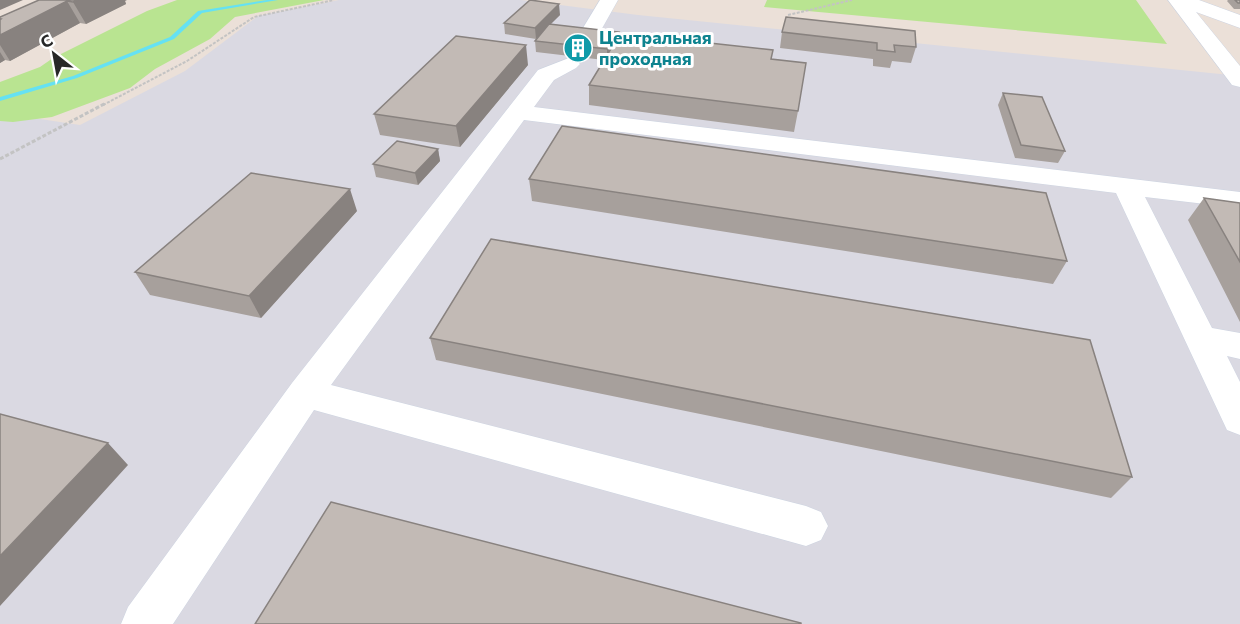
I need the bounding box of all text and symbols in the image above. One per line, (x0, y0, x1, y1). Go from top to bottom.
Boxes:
north arrow (24, 24, 84, 84)
place label: Центральная проходная (599, 26, 712, 69)
text: С (36, 30, 56, 52)
building icon: Центральная проходная (562, 32, 594, 64)

